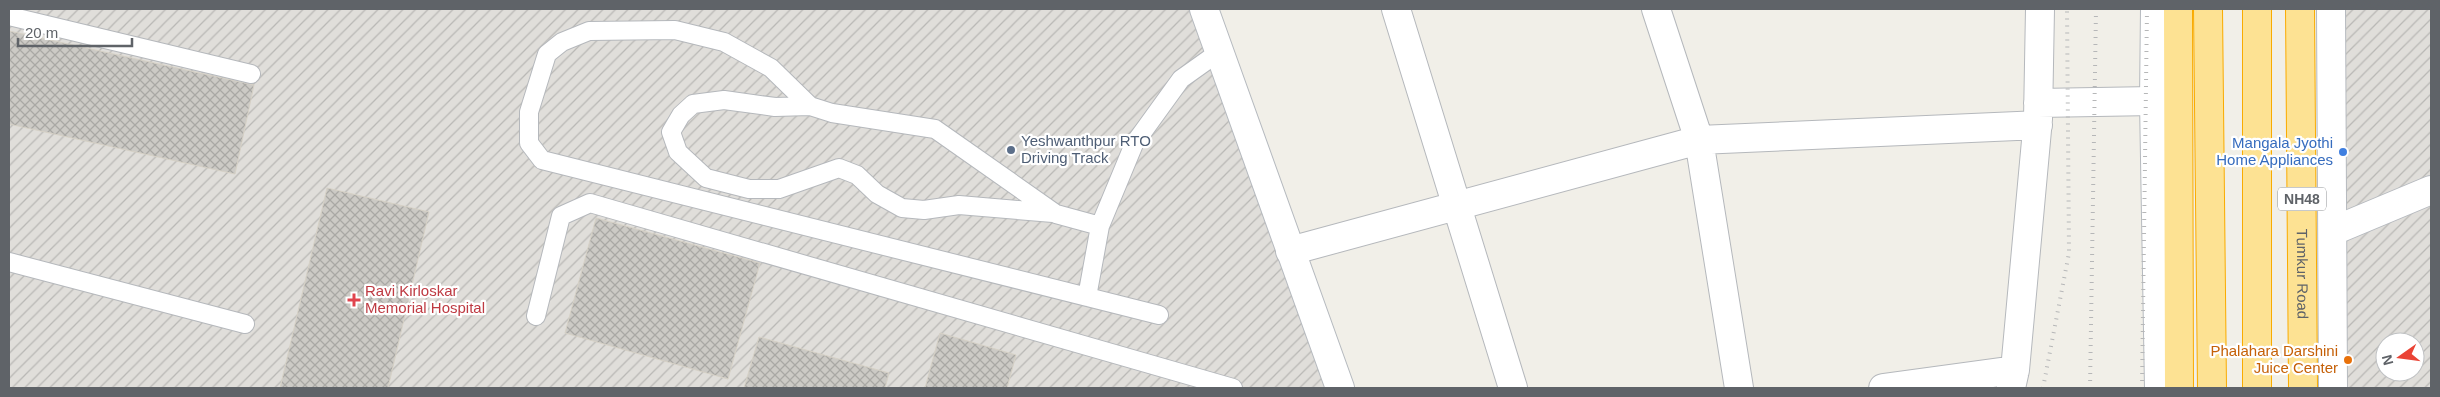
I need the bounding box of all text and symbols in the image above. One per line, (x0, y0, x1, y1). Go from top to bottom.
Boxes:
scale bar (18, 15, 131, 47)
text: 20 m (25, 24, 58, 41)
place label: Yeshwanthpur RTO Driving Track (1021, 132, 1151, 166)
place label: Mangala Jyothi Home Appliances (2216, 134, 2333, 168)
marker: Yeshwanthpur RTO Driving Track (1005, 144, 1017, 156)
marker: Mangala Jyothi Home Appliances (2337, 146, 2349, 158)
road number: NH48 (2278, 188, 2326, 210)
street label: Tumkur Road (2294, 229, 2311, 319)
place label: Ravi Kirloskar Memorial Hospital (365, 282, 485, 316)
marker: Ravi Kirloskar Memorial Hospital (347, 293, 361, 307)
north arrow (2375, 332, 2425, 382)
place label: Phalahara Darshini Juice Center (2210, 342, 2338, 376)
text: N (2378, 353, 2396, 367)
marker: Phalahara Darshini Juice Center (2342, 354, 2354, 366)

